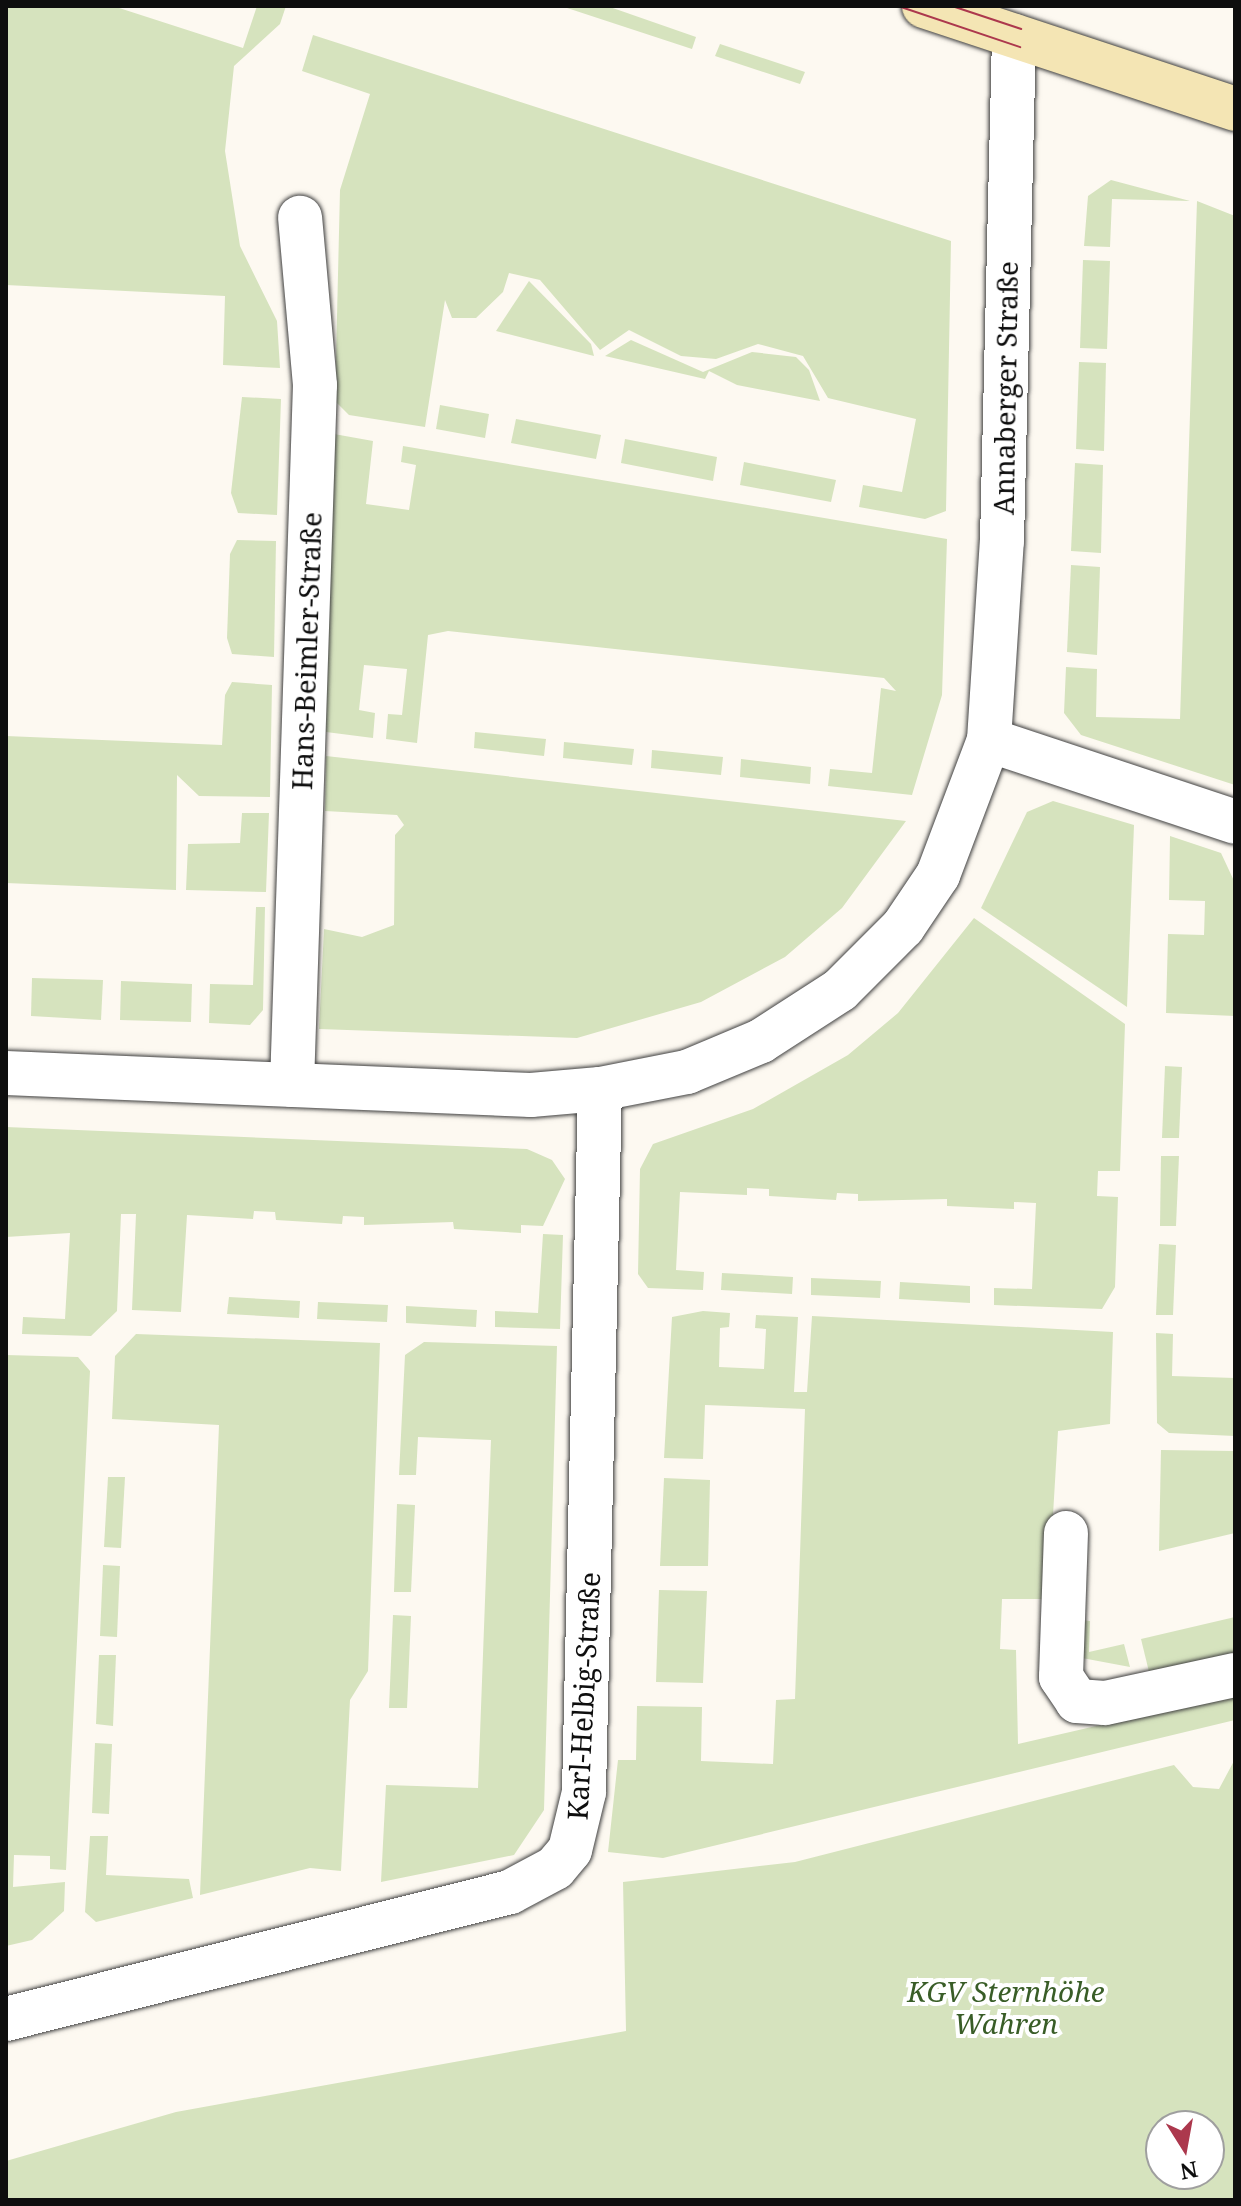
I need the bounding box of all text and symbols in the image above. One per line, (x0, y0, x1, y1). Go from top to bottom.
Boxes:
street label: Annaberger Straße (986, 261, 1024, 515)
street label: Hans-Beimler-Straße (284, 511, 328, 791)
street label: Karl-Helbig-Straße (560, 1571, 606, 1821)
park label: KGV Sternhöhe Wahren (907, 1974, 1105, 2040)
north arrow (1145, 2110, 1225, 2190)
text: N (1178, 2155, 1201, 2188)

